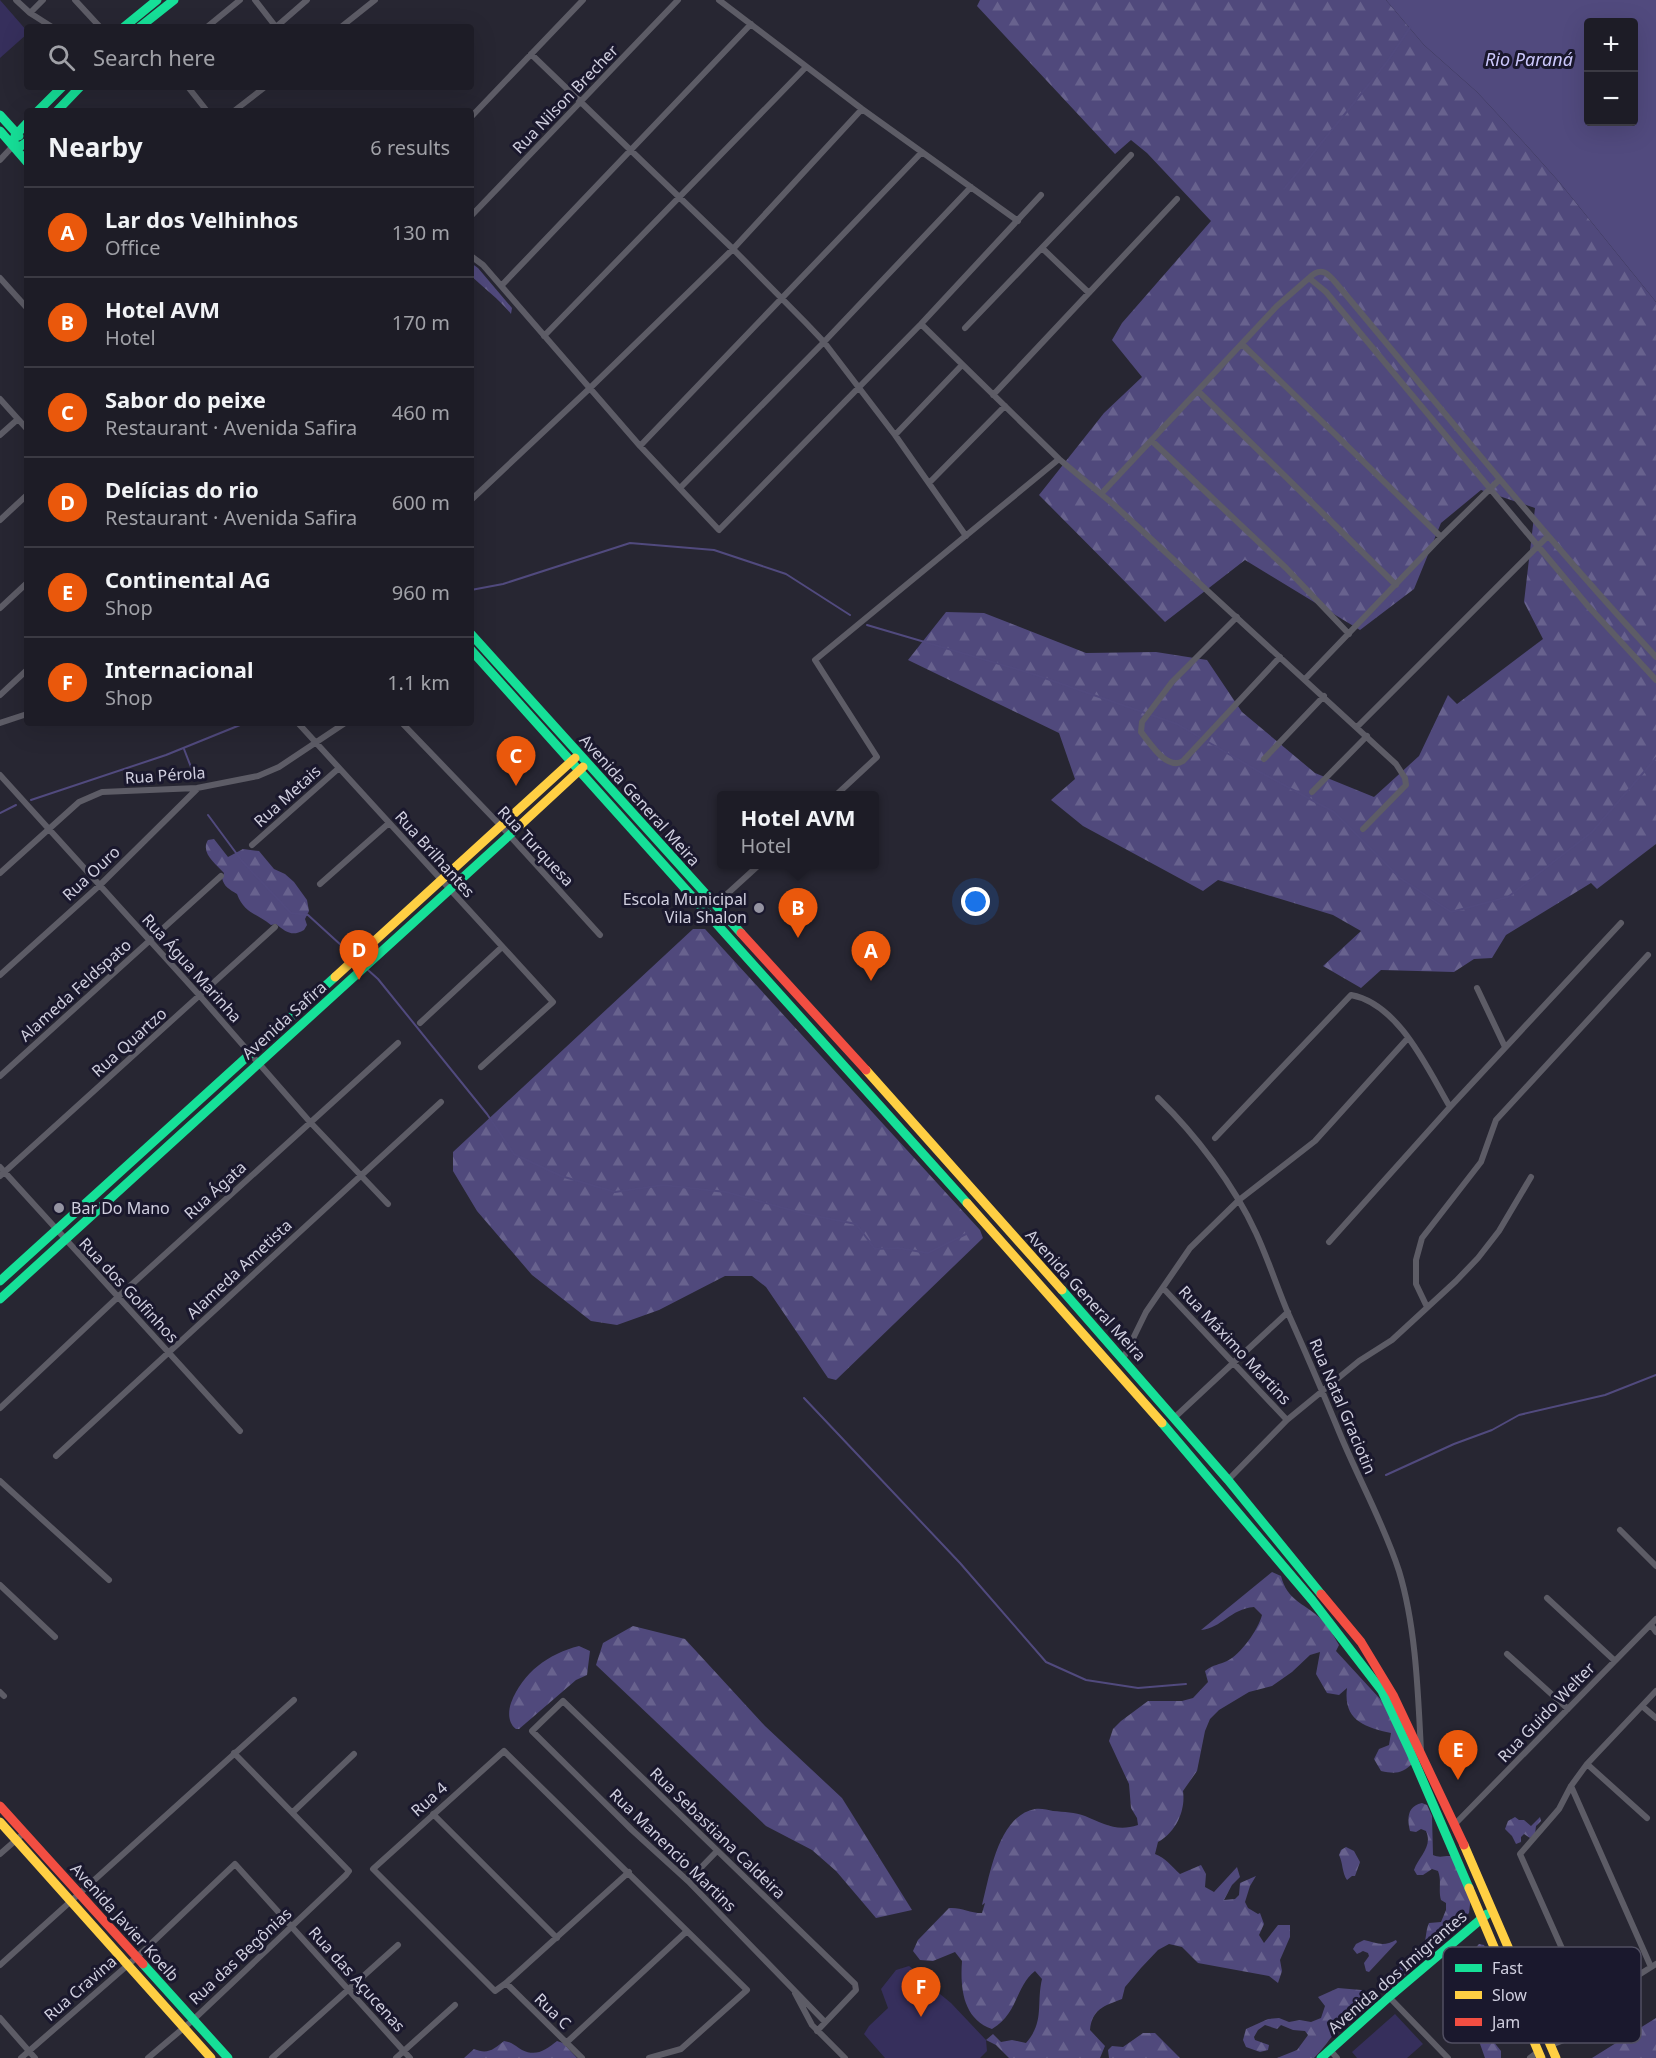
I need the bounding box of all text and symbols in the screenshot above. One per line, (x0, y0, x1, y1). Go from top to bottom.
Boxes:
map controls (1584, 18, 1638, 126)
button: + (1584, 18, 1638, 72)
search box (24, 24, 474, 90)
street label: Rua Nilson Brecher (507, 39, 623, 158)
icon: search (45, 41, 78, 74)
text: Search here (93, 42, 215, 72)
water label: Rio Paraná (1485, 47, 1573, 71)
button: − (1584, 72, 1638, 126)
text: Nearby (48, 129, 143, 165)
text: 6 results (370, 134, 450, 161)
text: Lar dos Velhinhos (105, 204, 298, 234)
text: A (61, 219, 74, 246)
text: 130 m (392, 219, 450, 246)
text: Office (105, 234, 160, 261)
text: Hotel AVM (105, 294, 220, 324)
text: B (61, 309, 74, 336)
text: 170 m (392, 309, 450, 336)
text: Hotel (105, 324, 156, 351)
text: Sabor do peixe (105, 384, 266, 414)
text: C (61, 399, 74, 426)
text: 460 m (392, 399, 450, 426)
text: Restaurant · Avenida Safira (105, 414, 357, 441)
text: Delícias do rio (105, 474, 259, 504)
text: D (60, 489, 75, 516)
text: 600 m (392, 489, 450, 516)
text: Restaurant · Avenida Safira (105, 504, 357, 531)
text: Continental AG (105, 564, 271, 594)
text: E (62, 579, 73, 606)
text: 960 m (392, 579, 450, 606)
text: Shop (105, 594, 153, 621)
text: Internacional (105, 654, 254, 684)
text: F (62, 669, 73, 696)
text: 1.1 km (387, 669, 450, 696)
text: Shop (105, 684, 153, 711)
street label: Avenida General Meira (575, 729, 705, 871)
pin: C (496, 736, 536, 786)
street label: Rua Metais (249, 760, 325, 832)
street label: Rua Pérola (124, 761, 206, 789)
popup (717, 791, 879, 869)
street label: Rua Turquesa (493, 801, 579, 891)
text: Hotel AVM (741, 802, 855, 832)
street label: Rua Brilhantes (390, 806, 480, 902)
text: Hotel (741, 832, 791, 859)
street label: Rua Ouro (57, 841, 125, 905)
your location (961, 887, 990, 916)
place label: Escola Municipal Vila Shalon (623, 888, 747, 928)
pin: B (778, 888, 818, 938)
marker: Escola Municipal Vila Shalon (752, 901, 766, 915)
street label: Rua Água Marinha (137, 909, 247, 1027)
pin: D (340, 930, 378, 980)
pin: A (852, 932, 890, 981)
street label: Alameda Feldspato (14, 934, 136, 1046)
street label: Avenida Safira (237, 976, 331, 1064)
street label: Rua Quartzo (87, 1002, 171, 1082)
street label: Rua Ágata (179, 1156, 251, 1224)
place label: Bar Do Mano (71, 1197, 170, 1219)
marker: Bar Do Mano (52, 1201, 66, 1215)
street label: Alameda Ametista (181, 1214, 297, 1324)
street label: Avenida General Meira (1021, 1224, 1151, 1366)
street label: Rua dos Golfinhos (74, 1233, 184, 1347)
street label: Rua Máximo Martins (1174, 1281, 1296, 1409)
street label: Rua Natal Graciotin (1304, 1335, 1382, 1477)
street label: Rua Guido Welter (1492, 1657, 1600, 1767)
pin: E (1438, 1730, 1478, 1780)
street label: Rua Sebastiana Caldeira (645, 1762, 791, 1904)
street label: Rua 4 (406, 1777, 452, 1821)
street label: Rua Manencio Martins (605, 1784, 741, 1916)
street label: Avenida Javier Koelb (66, 1858, 184, 1986)
street label: Rua das Begônias (184, 1903, 296, 2009)
street label: Avenida dos Imigrantes (1323, 1905, 1471, 2039)
street label: Rua das Açucenas (304, 1922, 410, 2036)
legend (1443, 1947, 1641, 2043)
street label: Rua Cravina (39, 1950, 121, 2026)
text: Fast (1492, 1957, 1523, 1979)
pin: F (902, 1968, 940, 2017)
text: Slow (1492, 1984, 1527, 2006)
street label: Rua C (530, 1988, 576, 2034)
text: Jam (1490, 2011, 1520, 2033)

